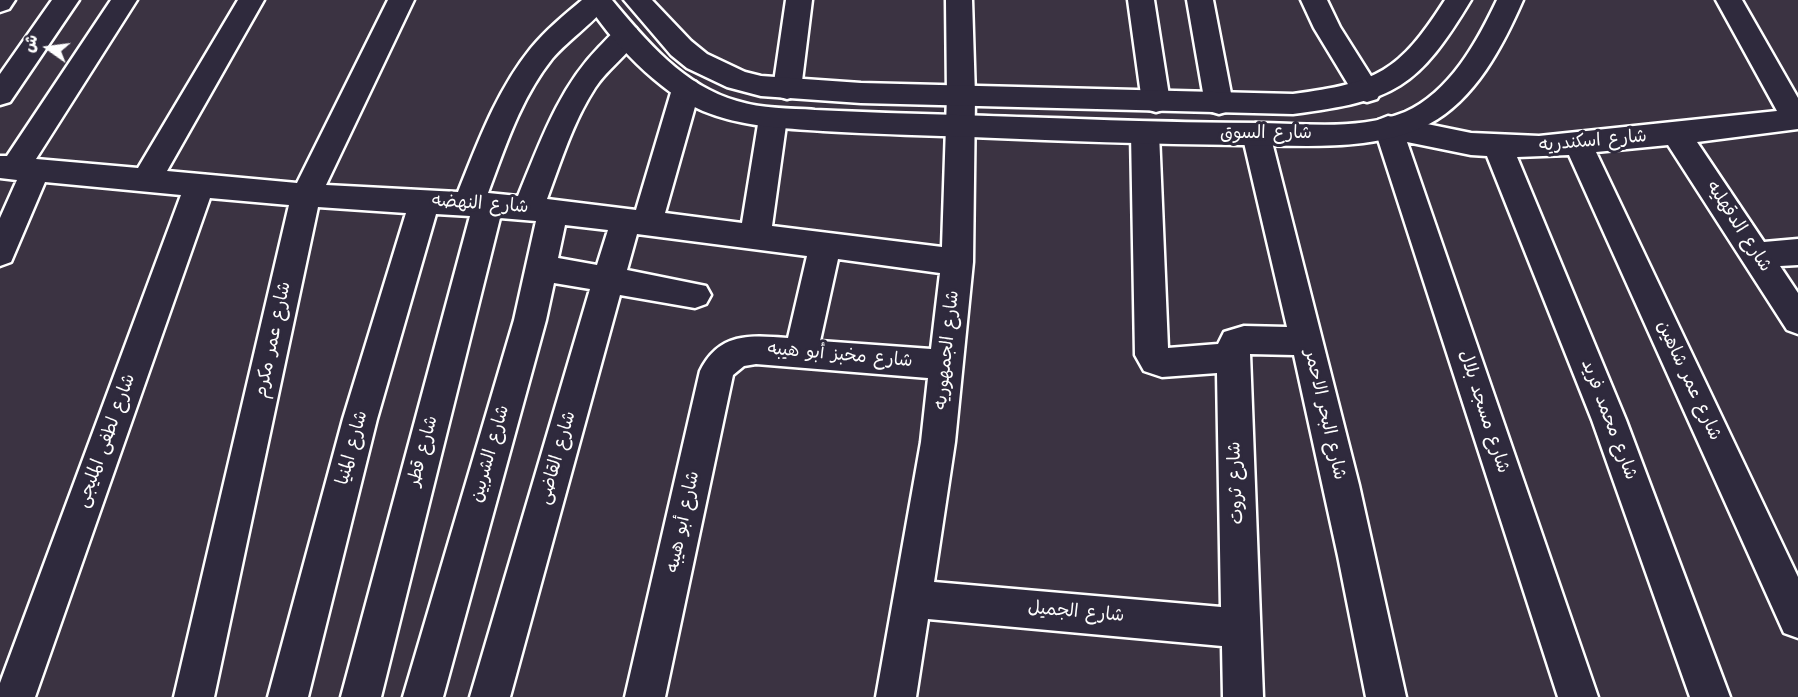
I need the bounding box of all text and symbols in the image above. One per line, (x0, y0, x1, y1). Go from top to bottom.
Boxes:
north arrow (18, 18, 78, 78)
text: ش (18, 32, 43, 55)
street label: شارع السوق (1220, 123, 1312, 145)
street label: شارع اسكندريه (1538, 127, 1648, 157)
street label: شارع الدقهليه (1701, 178, 1775, 276)
street label: شارع النهضه (431, 191, 529, 219)
street label: شارع عمر مكرم (251, 280, 297, 400)
street label: شارع الجمهوريه (931, 289, 965, 411)
street label: شارع عمر شاهين (1651, 318, 1725, 444)
street label: شارع مخبز أبو هيبه (767, 339, 913, 373)
street label: شارع البحر الاحمر (1299, 348, 1349, 482)
street label: شارع مسجد بلال (1453, 348, 1513, 476)
street label: شارع محمد فريد (1575, 357, 1641, 483)
street label: شارع لطفى المليجى (73, 371, 141, 511)
street label: شارع الشربين (467, 403, 515, 505)
street label: شارع المنيا (333, 408, 373, 488)
street label: شارع القاضى (534, 409, 582, 507)
street label: شارع قطر (404, 413, 444, 489)
street label: شارع ثروت (1225, 441, 1249, 525)
street label: شارع أبو هيبه (663, 469, 705, 575)
street label: شارع الجميل (1027, 598, 1125, 628)

